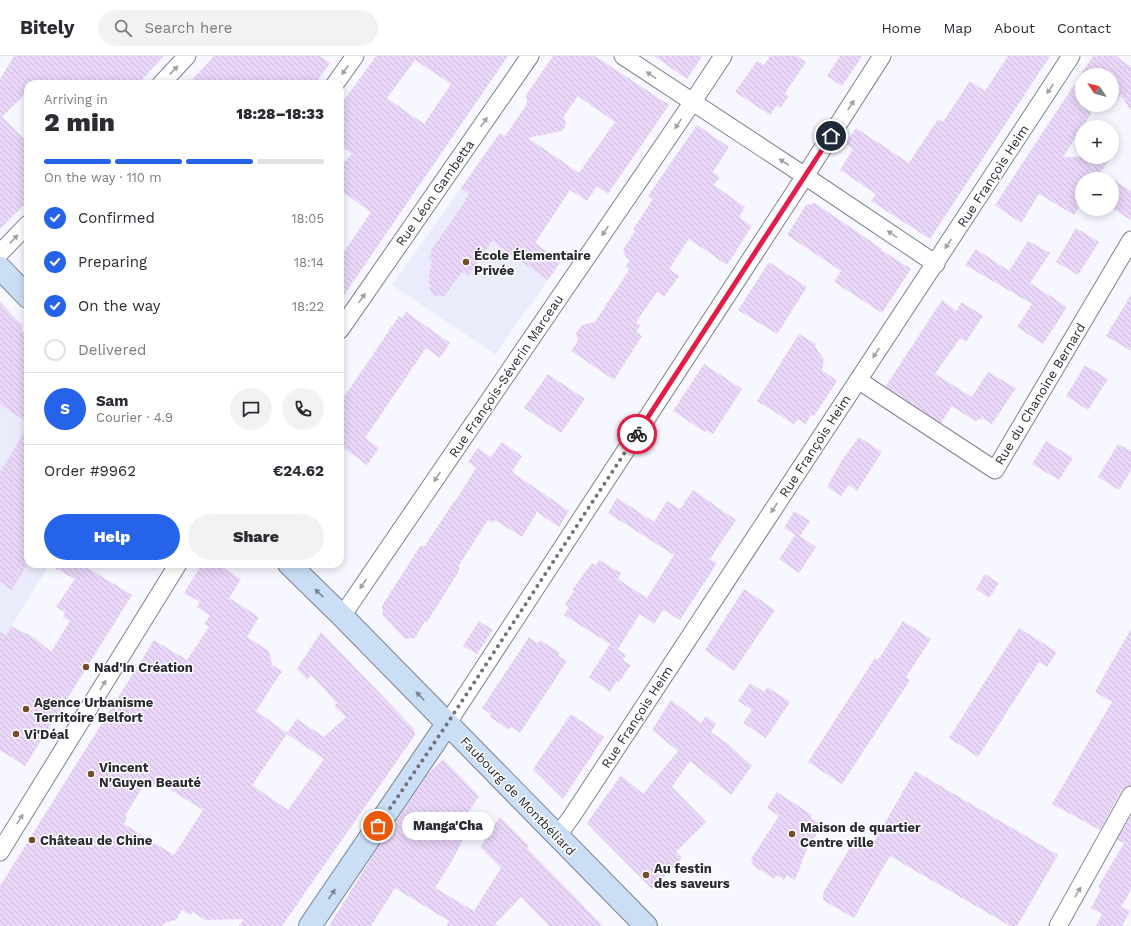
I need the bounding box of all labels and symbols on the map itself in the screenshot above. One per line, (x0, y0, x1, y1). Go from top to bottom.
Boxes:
one-way arrow (169, 65, 179, 75)
one-way arrow (341, 65, 349, 75)
north arrow (1075, 68, 1119, 112)
one-way arrow (646, 71, 657, 79)
one-way arrow (1046, 84, 1054, 94)
one-way arrow (847, 99, 855, 110)
one-way arrow (480, 117, 488, 128)
one-way arrow (674, 118, 682, 129)
pin (814, 119, 848, 153)
street label: Rue François Heim (954, 122, 1032, 230)
street label: Rue Léon Gambetta (393, 137, 478, 249)
one-way arrow (779, 158, 789, 166)
one-way arrow (601, 226, 609, 236)
one-way arrow (886, 230, 897, 238)
one-way arrow (9, 234, 19, 244)
one-way arrow (944, 239, 952, 250)
place label: École Élementaire Privée (474, 247, 591, 278)
marker: École Élementaire Privée (461, 257, 471, 267)
street label: Rue François-Séverin Marceau (446, 292, 566, 460)
one-way arrow (358, 293, 366, 303)
street label: Rue du Chanoine Bernard (992, 320, 1088, 468)
one-way arrow (873, 347, 880, 359)
street label: Rue François Heim (776, 392, 854, 500)
courier (617, 414, 657, 454)
one-way arrow (433, 472, 441, 482)
one-way arrow (770, 503, 778, 513)
one-way arrow (359, 579, 367, 590)
one-way arrow (314, 588, 324, 598)
place label: Nad'In Création (94, 660, 193, 675)
marker: Nad'In Création (81, 662, 91, 672)
street label: Rue François Heim (598, 663, 676, 771)
one-way arrow (100, 679, 107, 691)
one-way arrow (415, 691, 425, 701)
place label: Agence Urbanisme Territoire Belfort (34, 695, 154, 725)
marker: Agence Urbanisme Territoire Belfort (21, 704, 31, 714)
place label: Vi'Déal (24, 727, 69, 742)
marker: Vi'Déal (11, 729, 21, 739)
street label: Faubourg de Montbéliard (457, 734, 579, 858)
place label: Vincent N'Guyen Beauté (99, 760, 202, 790)
marker: Vincent N'Guyen Beauté (86, 769, 96, 779)
pin (361, 809, 395, 843)
callout: Manga'Cha (402, 812, 494, 840)
one-way arrow (17, 813, 24, 825)
place label: Maison de quartier Centre ville (800, 820, 921, 850)
marker: Maison de quartier Centre ville (787, 829, 797, 839)
place label: Château de Chine (40, 833, 153, 848)
marker: Château de Chine (27, 835, 37, 845)
place label: Au festin des saveurs (654, 861, 730, 891)
marker: Au festin des saveurs (641, 870, 651, 880)
one-way arrow (1074, 886, 1081, 898)
one-way arrow (328, 888, 335, 900)

